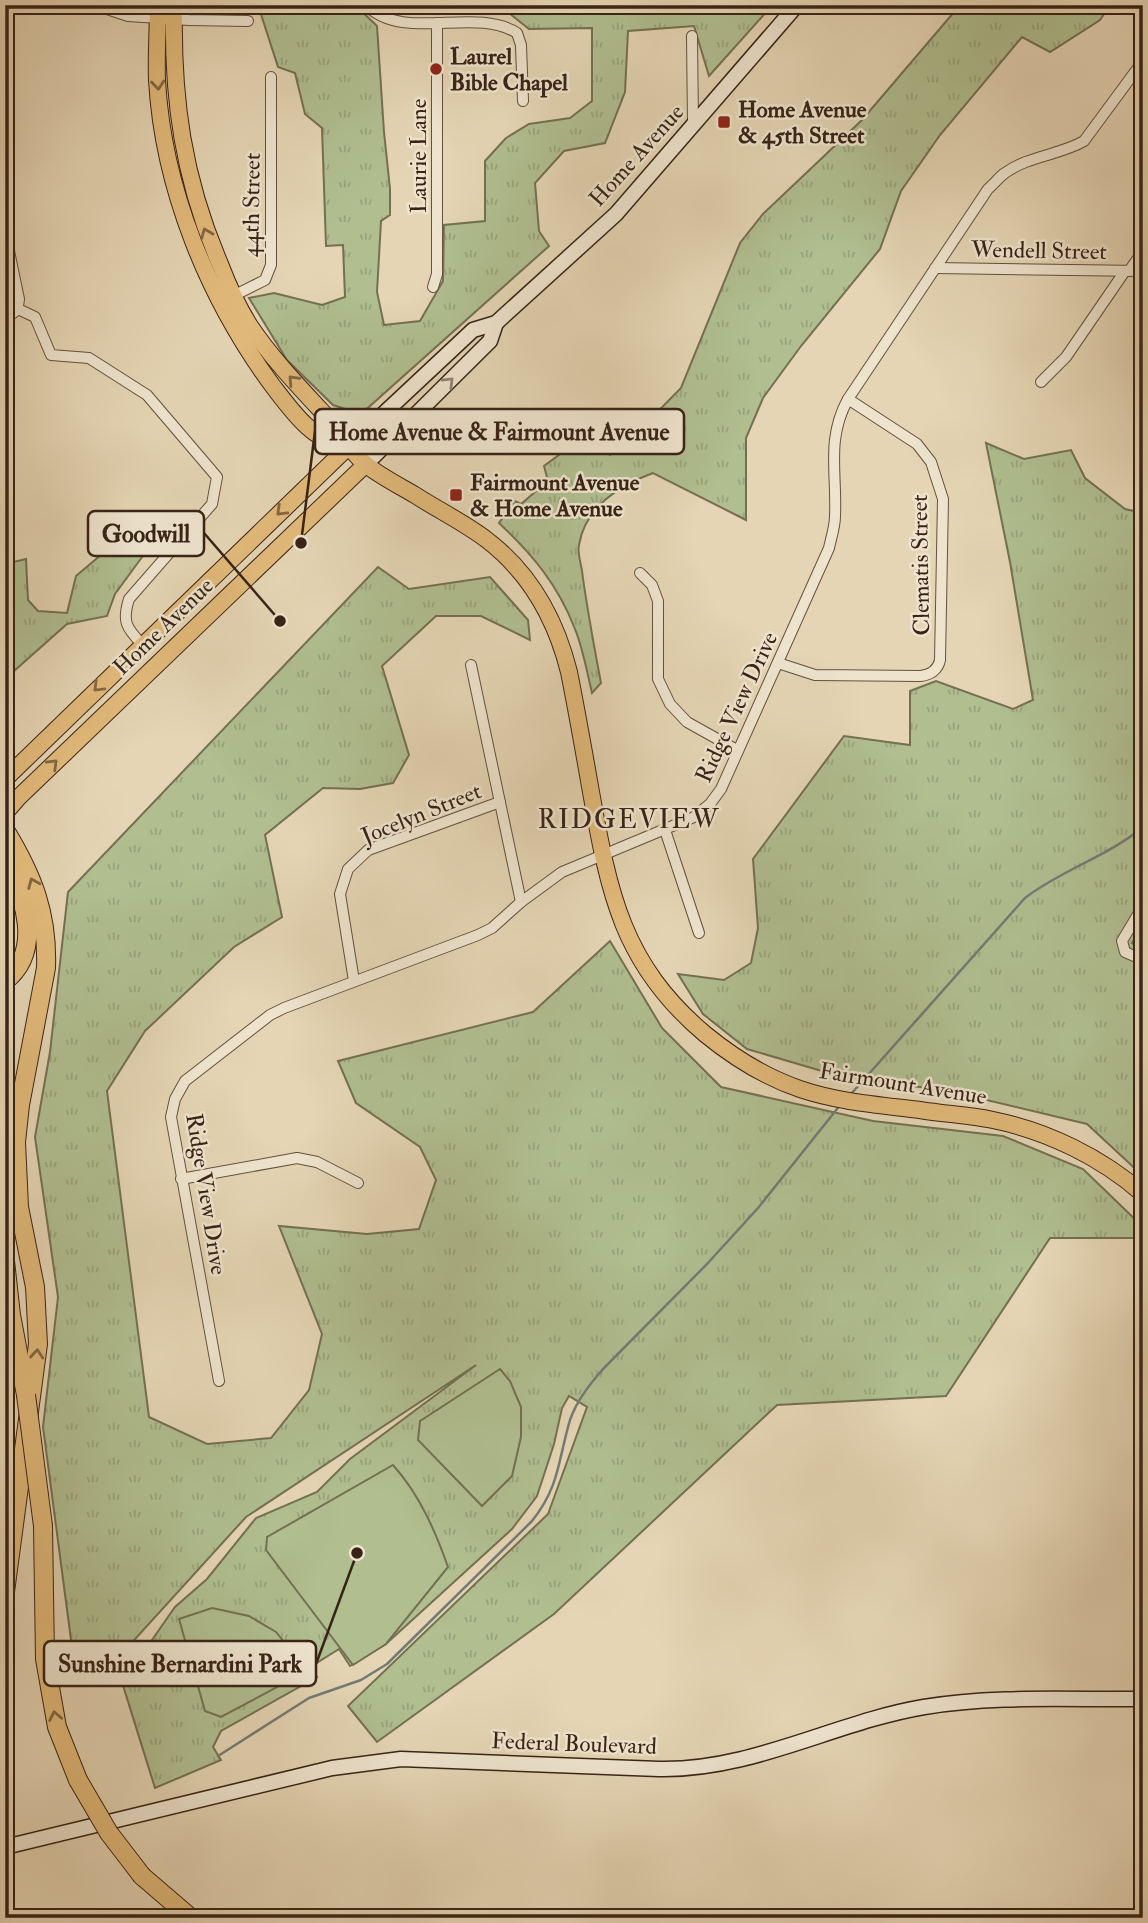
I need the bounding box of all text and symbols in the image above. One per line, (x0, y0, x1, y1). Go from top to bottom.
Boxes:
place label: Laurel Bible Chapel (450, 42, 569, 98)
marker: Laurel Bible Chapel (428, 61, 444, 77)
one-way arrow (150, 80, 165, 91)
place label: Home Avenue & 45th Street (738, 95, 867, 150)
street label: Laurie Lane (404, 98, 433, 213)
street label: Home Avenue (583, 98, 690, 213)
marker: Home Avenue & 45th Street (716, 114, 732, 130)
street label: 44th Street (236, 152, 267, 258)
one-way arrow (201, 228, 215, 240)
street label: Wendell Street (970, 235, 1107, 266)
one-way arrow (288, 376, 301, 389)
one-way arrow (440, 377, 453, 390)
callout: Home Avenue & Fairmount Avenue (315, 409, 684, 454)
text: Home Avenue & Fairmount Avenue (329, 417, 669, 448)
place label: Fairmount Avenue & Home Avenue (470, 468, 640, 523)
marker: Fairmount Avenue & Home Avenue (448, 487, 464, 503)
street label: Clematis Street (905, 494, 936, 636)
one-way arrow (276, 503, 289, 516)
callout: Goodwill (88, 511, 204, 556)
text: Goodwill (102, 519, 191, 550)
street label: Home Avenue (107, 571, 220, 681)
street label: Ridge View Drive (689, 627, 784, 787)
one-way arrow (93, 679, 106, 692)
one-way arrow (44, 759, 57, 772)
street label: Jocelyn Street (356, 776, 485, 851)
district label: RIDGEVIEW (538, 804, 720, 836)
one-way arrow (27, 878, 41, 890)
street label: Fairmount Avenue (817, 1056, 989, 1111)
street label: Ridge View Drive (179, 1111, 234, 1277)
one-way arrow (29, 1348, 44, 1359)
callout: Sunshine Bernardini Park (44, 1641, 316, 1686)
text: Sunshine Bernardini Park (58, 1649, 303, 1680)
one-way arrow (49, 1710, 64, 1722)
street label: Federal Boulevard (491, 1726, 657, 1761)

